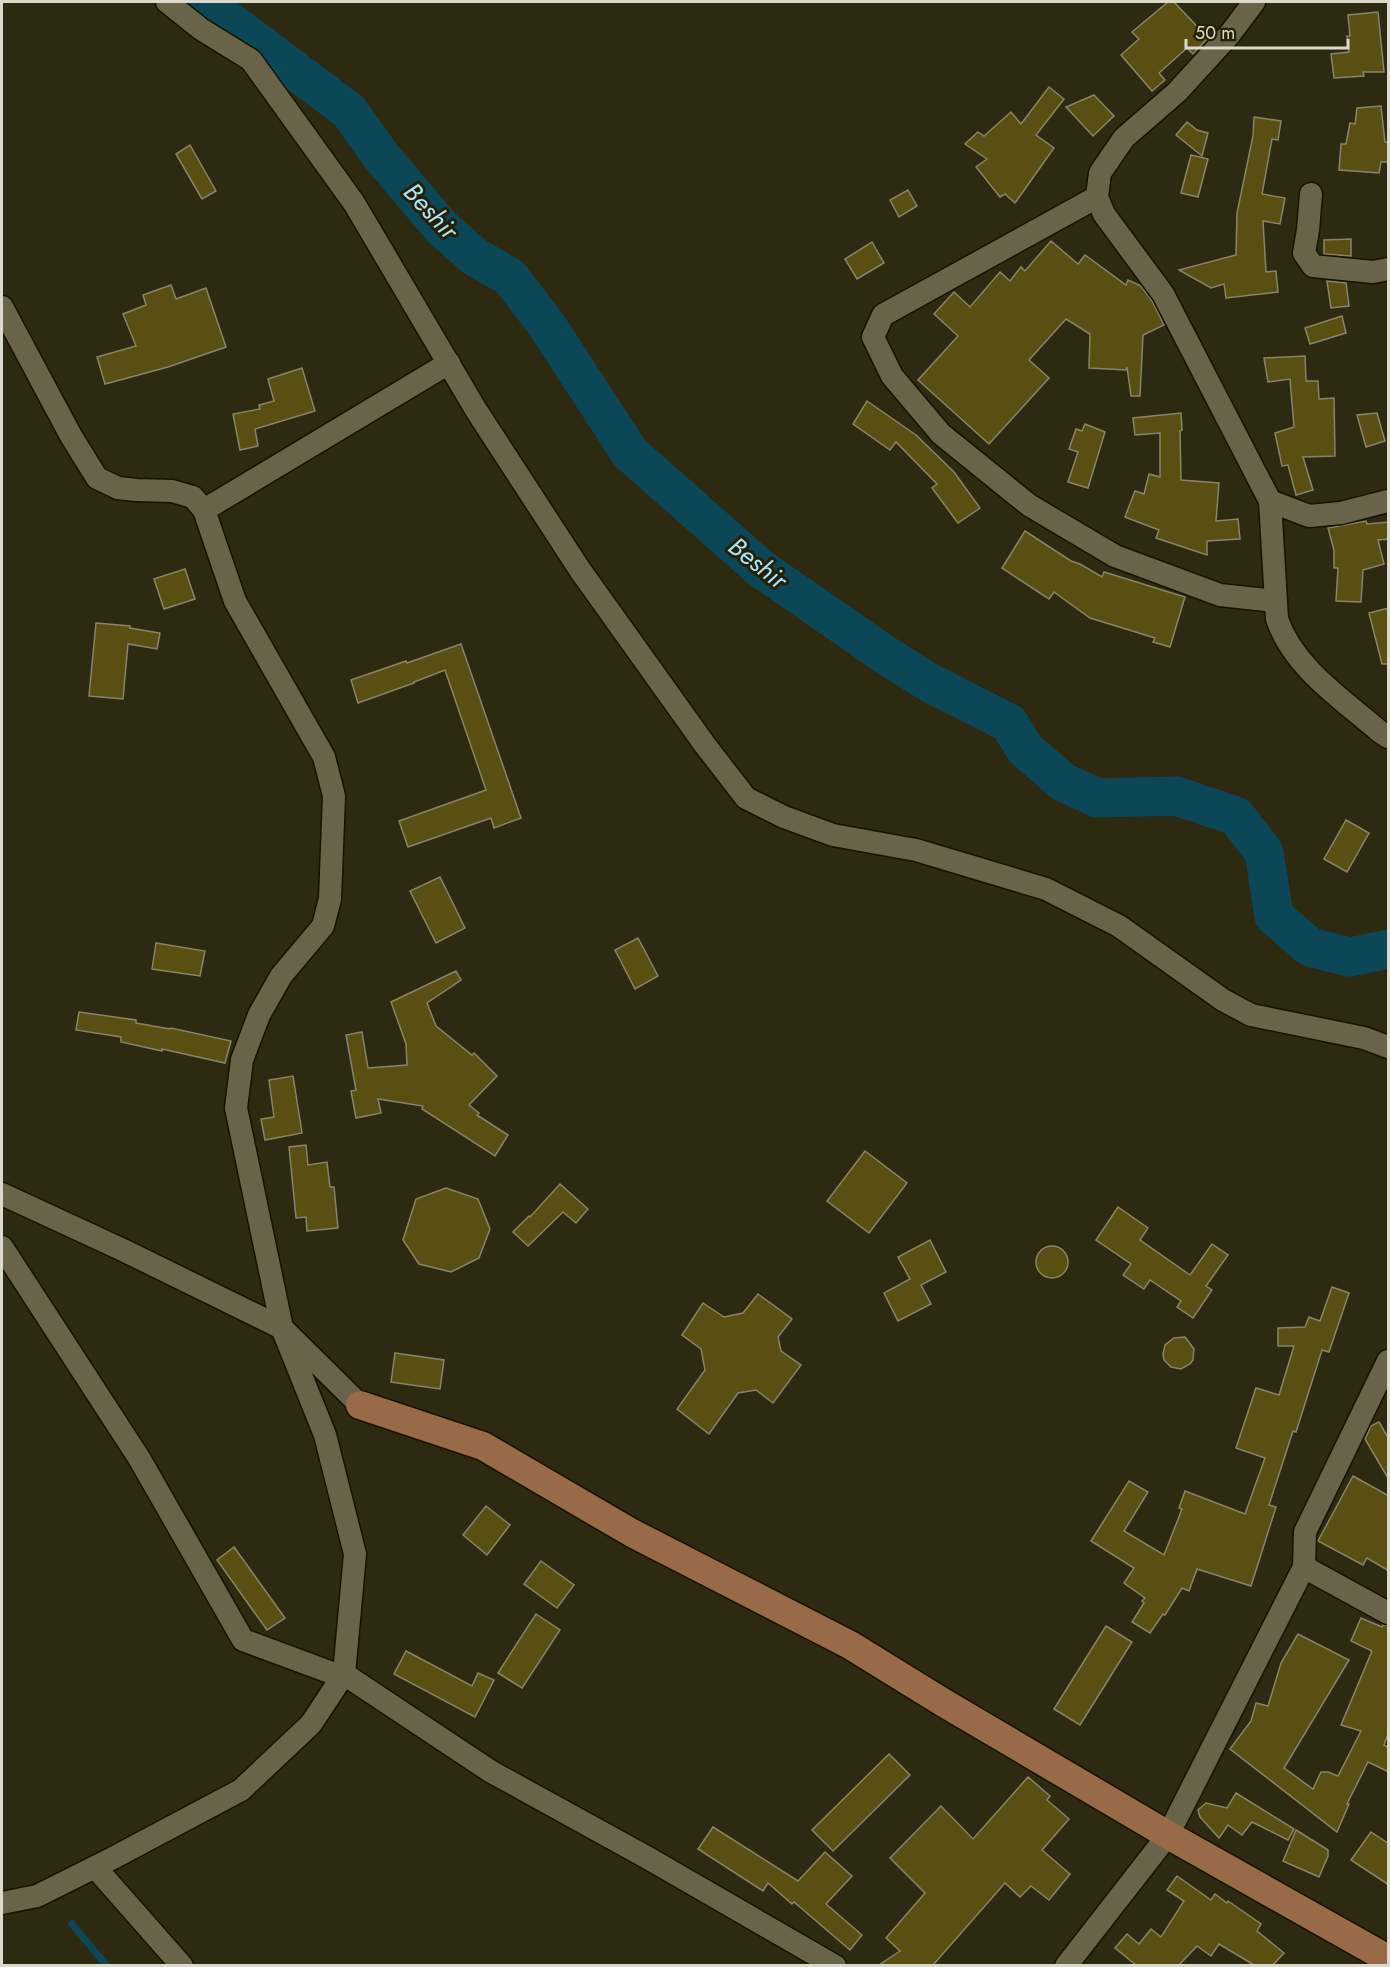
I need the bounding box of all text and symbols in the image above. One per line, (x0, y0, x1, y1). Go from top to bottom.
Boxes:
scale bar (1186, 12, 1348, 50)
text: 50 m (1195, 20, 1235, 46)
water label: Beshir (395, 174, 468, 249)
water label: Beshir (720, 528, 797, 599)

